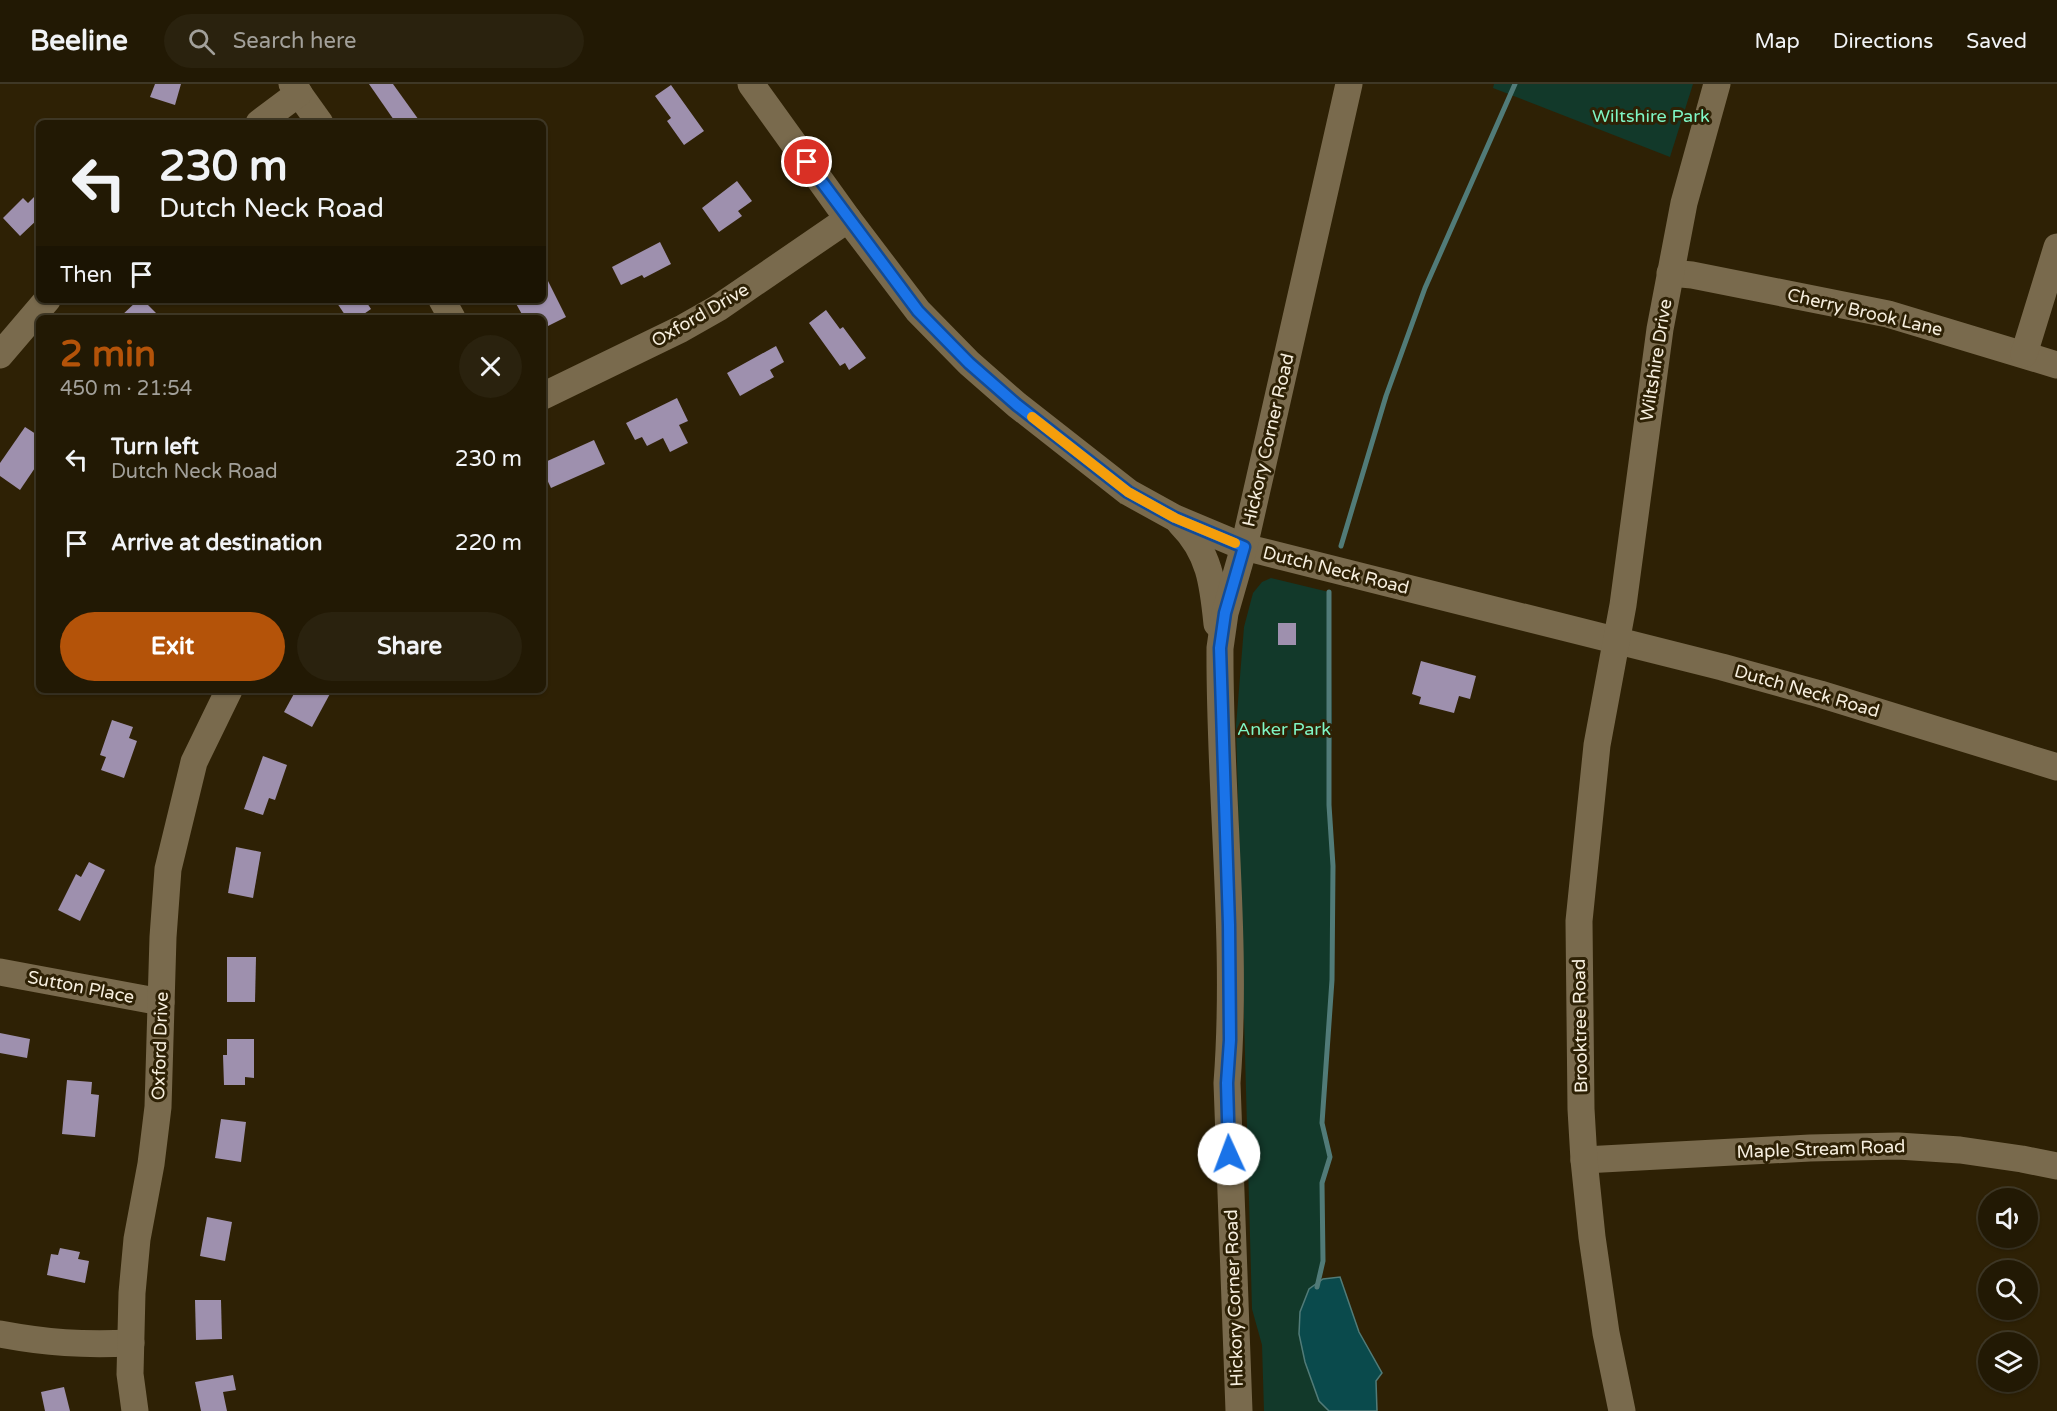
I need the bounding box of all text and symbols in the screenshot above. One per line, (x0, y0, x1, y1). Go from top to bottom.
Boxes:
search box (164, 14, 584, 68)
text: Beeline (30, 24, 128, 58)
icon: search (185, 25, 218, 58)
text: Search here (233, 28, 357, 54)
text: Map (1754, 29, 1800, 54)
text: Directions (1833, 29, 1933, 54)
text: Saved (1966, 29, 2027, 54)
park label: Wiltshire Park (1592, 105, 1710, 127)
pin (781, 136, 832, 187)
text: 230 m (159, 141, 288, 192)
icon: left (60, 144, 138, 222)
icon: arrive (790, 145, 823, 178)
text: Dutch Neck Road (159, 192, 384, 225)
icon: arrive (125, 258, 158, 291)
text: Then (60, 262, 113, 288)
street label: Oxford Drive (647, 278, 753, 352)
street label: Cherry Brook Lane (1785, 283, 1945, 341)
street label: Wiltshire Drive (1635, 297, 1677, 423)
text: 2 min (60, 333, 156, 376)
button: close (459, 335, 522, 398)
street label: Hickory Corner Road (1237, 351, 1299, 529)
text: 450 m · 21:54 (60, 377, 192, 401)
text: Turn left (111, 434, 199, 460)
icon: left (60, 443, 93, 476)
text: 230 m (455, 446, 522, 472)
text: Dutch Neck Road (111, 460, 278, 484)
icon: arrive (60, 527, 93, 560)
text: Arrive at destination (111, 530, 322, 556)
text: 220 m (455, 530, 522, 556)
street label: Dutch Neck Road (1261, 541, 1411, 599)
button: Exit (60, 612, 285, 681)
button: Share (297, 612, 522, 681)
street label: Dutch Neck Road (1732, 660, 1882, 722)
park label: Anker Park (1237, 718, 1331, 740)
street label: Brooktree Road (1568, 959, 1592, 1093)
street label: Sutton Place (26, 966, 136, 1008)
street label: Oxford Drive (147, 991, 173, 1101)
position arrow (1197, 1122, 1261, 1186)
street label: Maple Stream Road (1736, 1135, 1906, 1163)
map controls (1978, 1188, 2038, 1392)
button: sound (1978, 1188, 2038, 1248)
street label: Hickory Corner Road (1220, 1209, 1248, 1387)
button: search (1978, 1260, 2038, 1320)
button: layers (1978, 1332, 2038, 1392)

